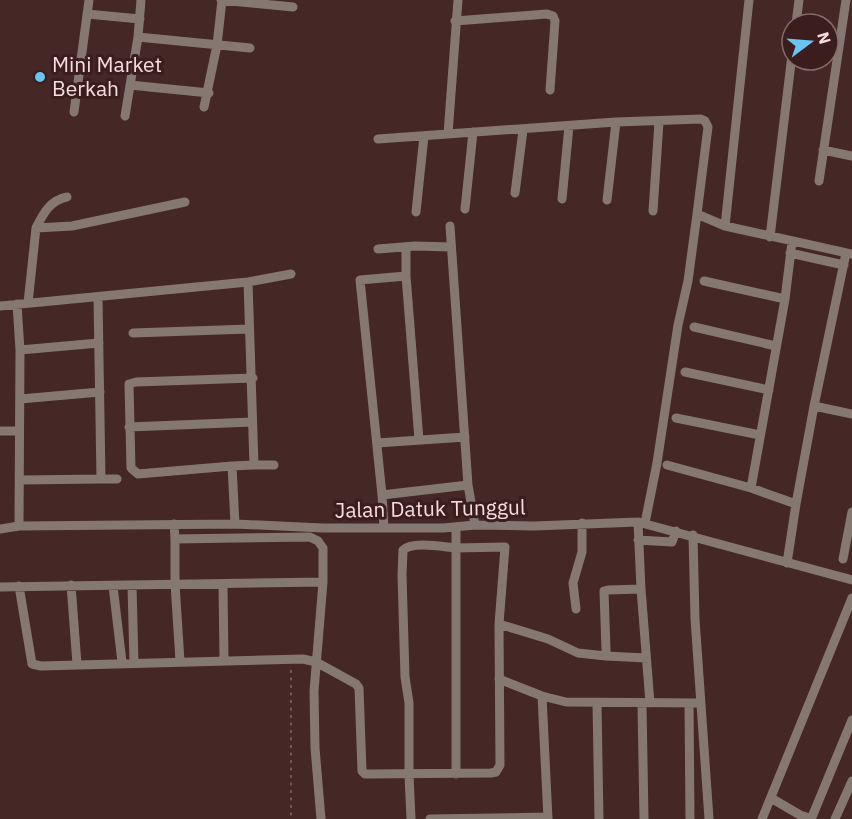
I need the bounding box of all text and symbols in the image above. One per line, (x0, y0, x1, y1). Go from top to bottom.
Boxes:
north arrow (780, 12, 840, 72)
text: N (813, 30, 836, 46)
place label: Mini Market Berkah (52, 50, 162, 102)
marker: Mini Market Berkah (33, 70, 47, 84)
street label: Jalan Datuk Tunggul (334, 492, 526, 524)

